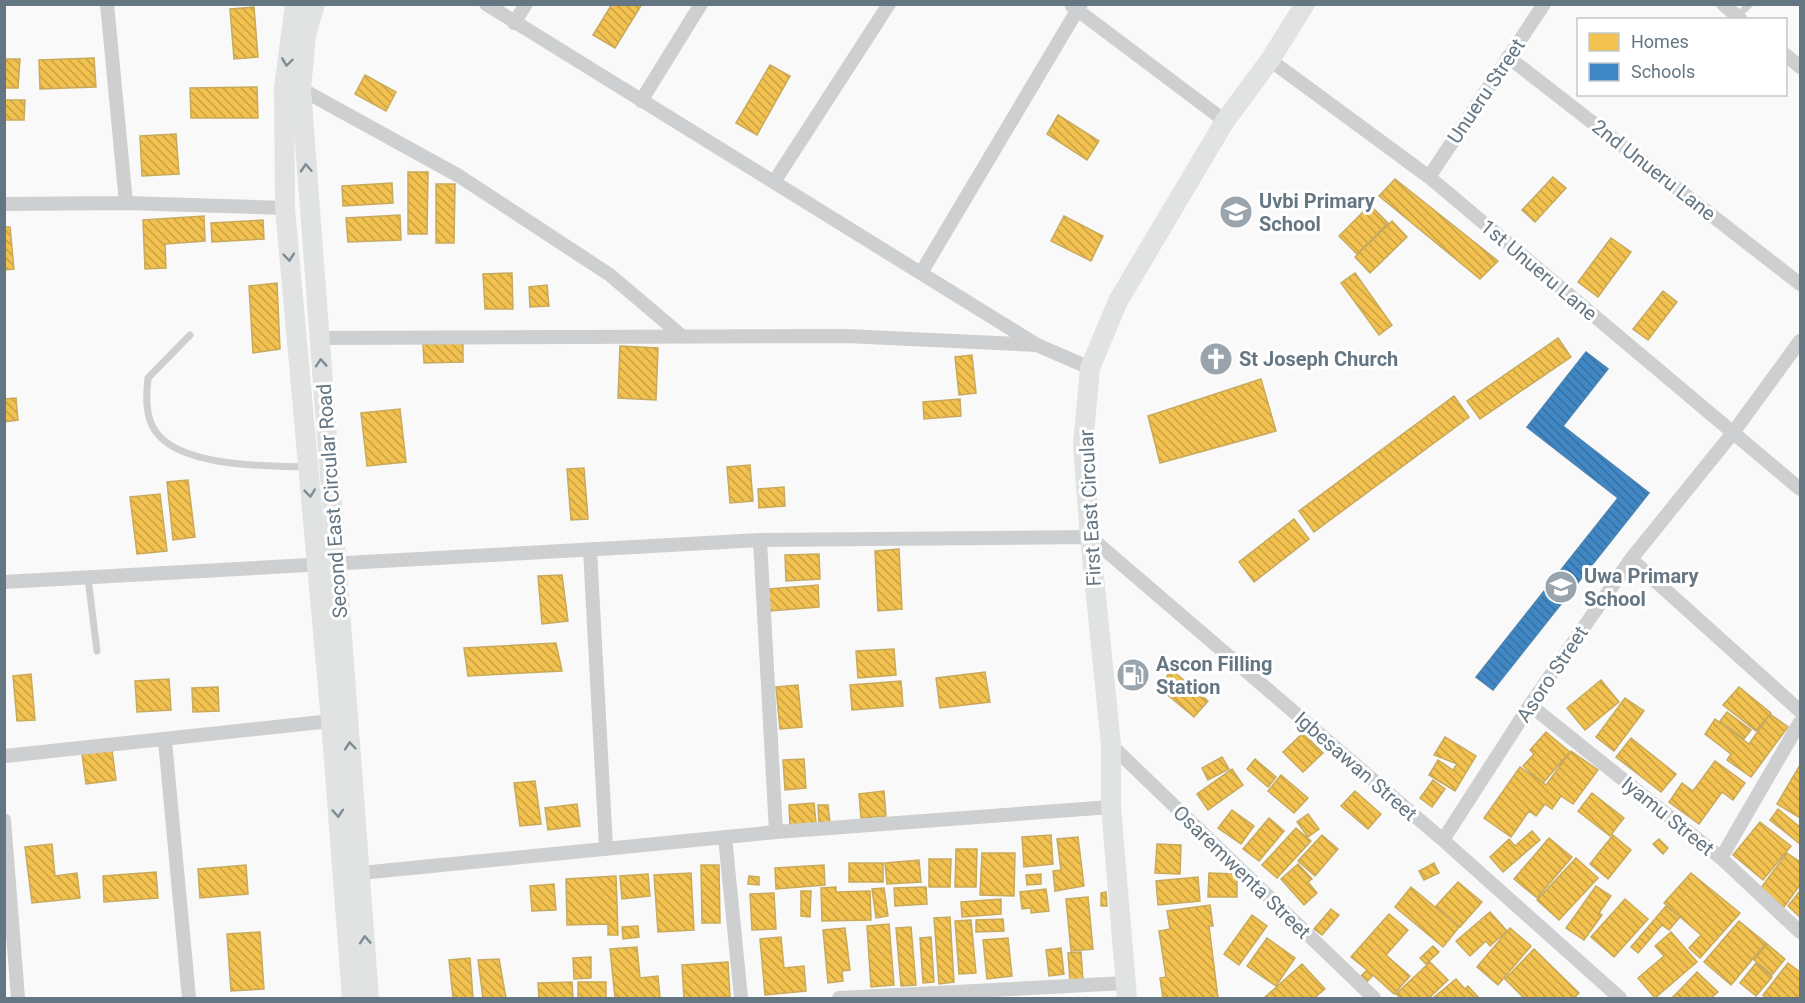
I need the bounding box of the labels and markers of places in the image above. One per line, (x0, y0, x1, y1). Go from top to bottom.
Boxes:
place label: Uvbi Primary School (1259, 189, 1376, 236)
school or university icon: Uvbi Primary School (1218, 194, 1254, 230)
church icon: St Joseph Church (1198, 341, 1234, 377)
place label: St Joseph Church (1239, 347, 1398, 371)
place label: Uwa Primary School (1584, 564, 1700, 611)
school or university icon: Uwa Primary School (1543, 569, 1579, 605)
place label: Ascon Filling Station (1156, 652, 1272, 699)
fuel station icon: Ascon Filling Station (1115, 657, 1151, 693)

